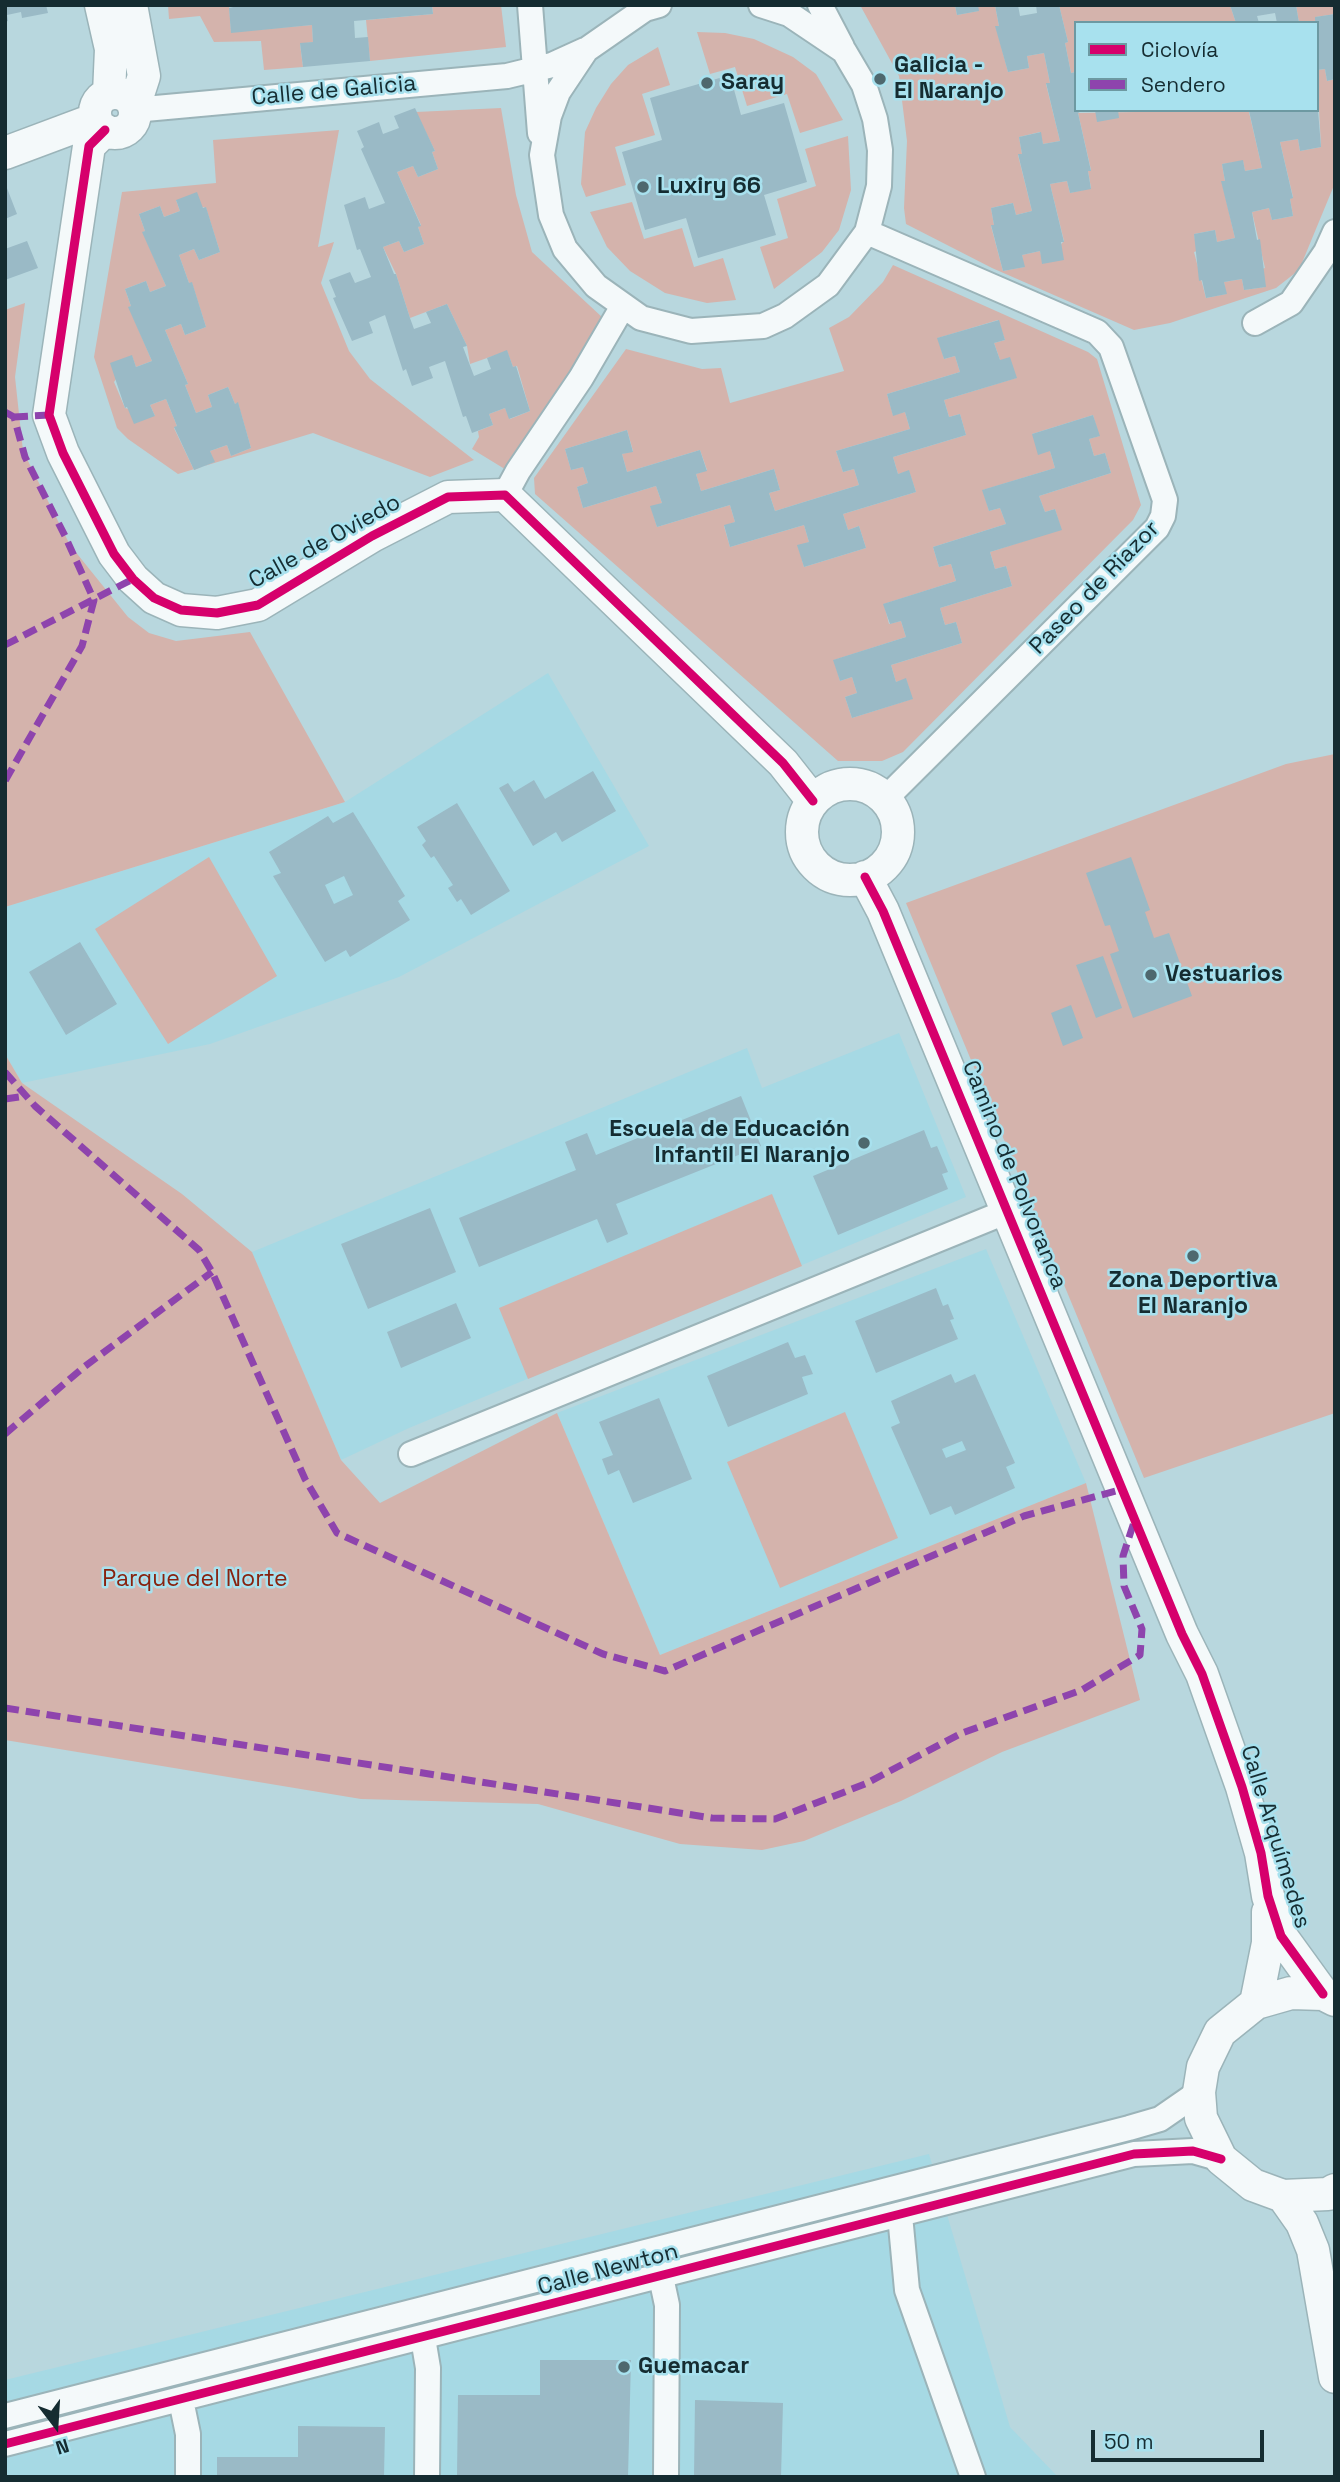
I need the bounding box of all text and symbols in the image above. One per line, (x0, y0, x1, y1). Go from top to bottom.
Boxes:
legend (1074, 21, 1319, 112)
text: Ciclovía (1141, 36, 1218, 63)
place label: Galicia - El Naranjo (894, 52, 1004, 106)
place label: Saray (721, 69, 784, 97)
street label: Calle de Galicia (250, 70, 418, 112)
marker: Galicia - El Naranjo (872, 71, 888, 87)
text: Sendero (1141, 71, 1226, 98)
marker: Saray (699, 75, 715, 91)
place label: Luxiry 66 (657, 173, 761, 201)
marker: Luxiry 66 (635, 179, 651, 195)
street label: Calle de Oviedo (244, 489, 406, 595)
street label: Paseo de Riazor (1024, 516, 1166, 660)
place label: Vestuarios (1165, 961, 1283, 989)
marker: Vestuarios (1143, 967, 1159, 983)
street label: Camino de Polvoranca (956, 1057, 1072, 1293)
place label: Escuela de Educación Infantil El Naranjo (609, 1116, 850, 1170)
marker: Escuela de Educación Infantil El Naranjo (856, 1135, 872, 1151)
marker: Zona Deportiva El Naranjo (1185, 1248, 1201, 1264)
place label: Zona Deportiva El Naranjo (1108, 1267, 1278, 1321)
park label: Parque del Norte (102, 1566, 288, 1594)
street label: Calle Arquímedes (1234, 1742, 1316, 1932)
street label: Calle Newton (535, 2238, 681, 2302)
place label: Guemacar (638, 2353, 749, 2381)
marker: Guemacar (616, 2359, 632, 2375)
north arrow (21, 2391, 91, 2461)
scale bar (1095, 2416, 1268, 2460)
text: 50 m (1104, 2428, 1154, 2455)
text: N (53, 2433, 72, 2460)

